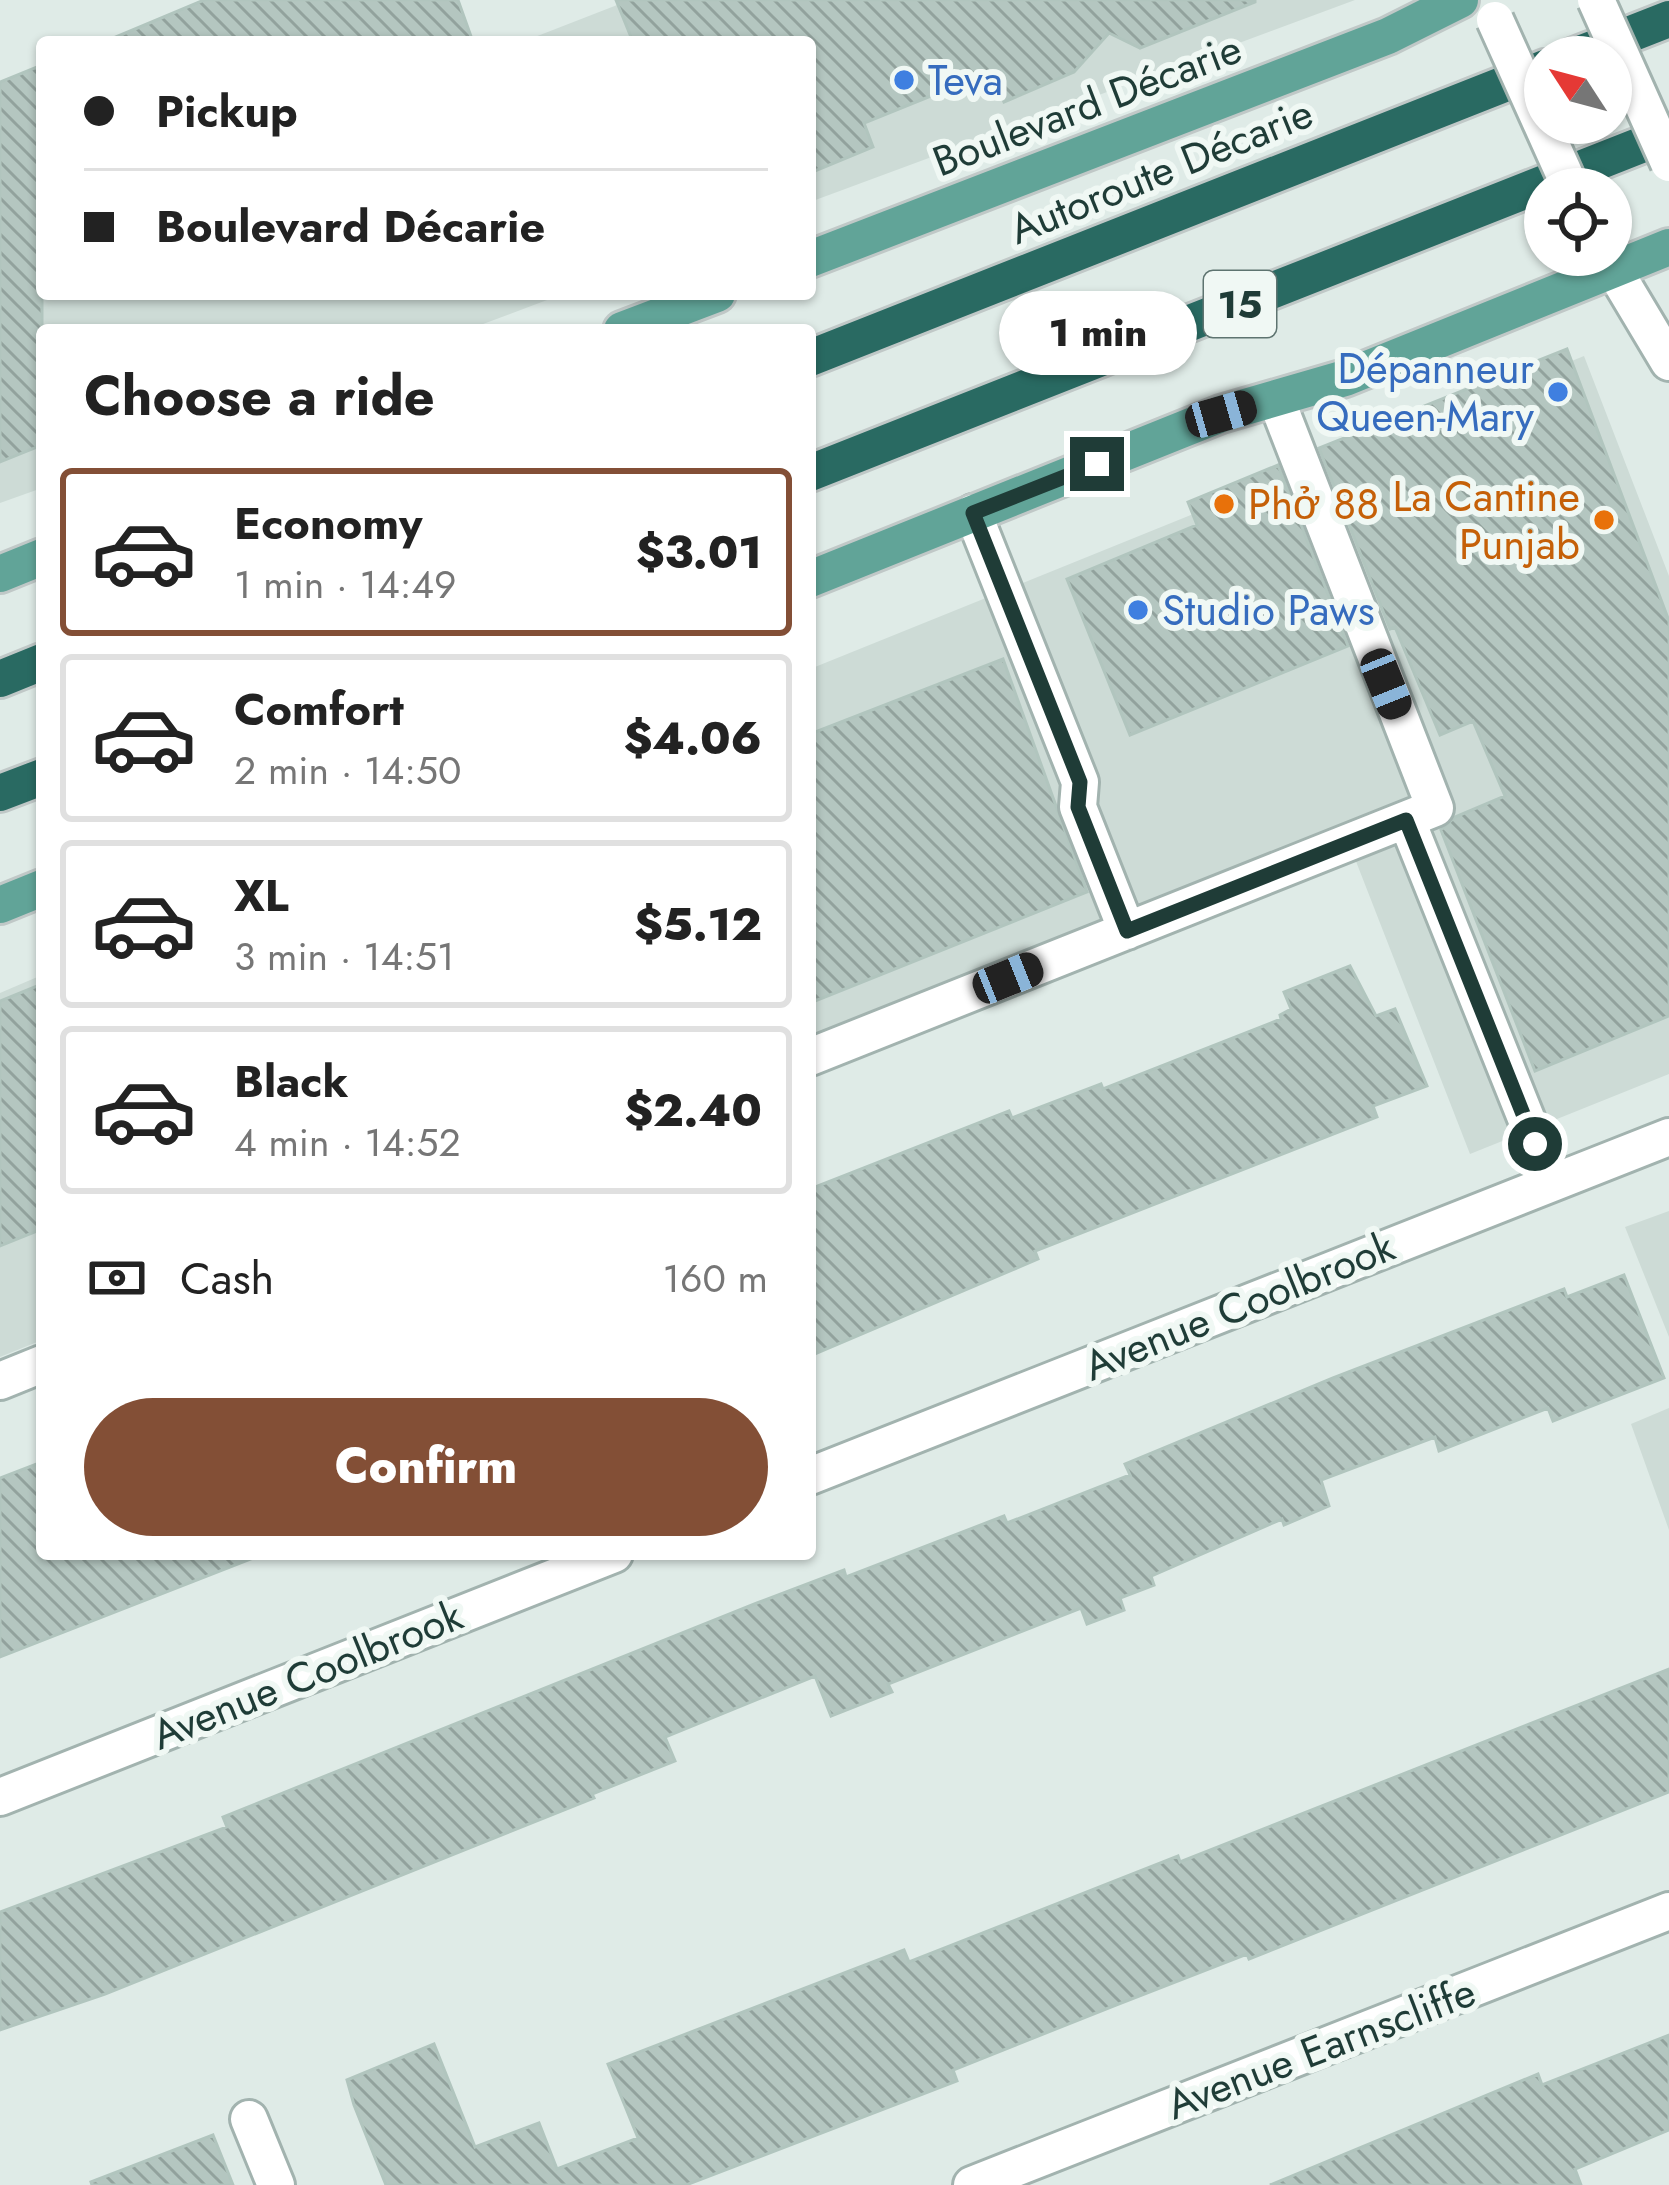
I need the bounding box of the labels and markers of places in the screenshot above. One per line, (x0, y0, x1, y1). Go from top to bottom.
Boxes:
place label: Teva (928, 50, 1003, 111)
marker: Teva (891, 67, 917, 93)
place label: Dépanneur Queen-Mary (1316, 338, 1535, 447)
marker: Dépanneur Queen-Mary (1545, 379, 1571, 405)
place label: La Cantine Punjab (1393, 466, 1580, 575)
place label: Phở 88 (1248, 474, 1379, 535)
marker: Phở 88 (1211, 491, 1237, 517)
marker: La Cantine Punjab (1591, 507, 1617, 533)
place label: Studio Paws (1162, 580, 1375, 641)
marker: Studio Paws (1125, 597, 1151, 623)

